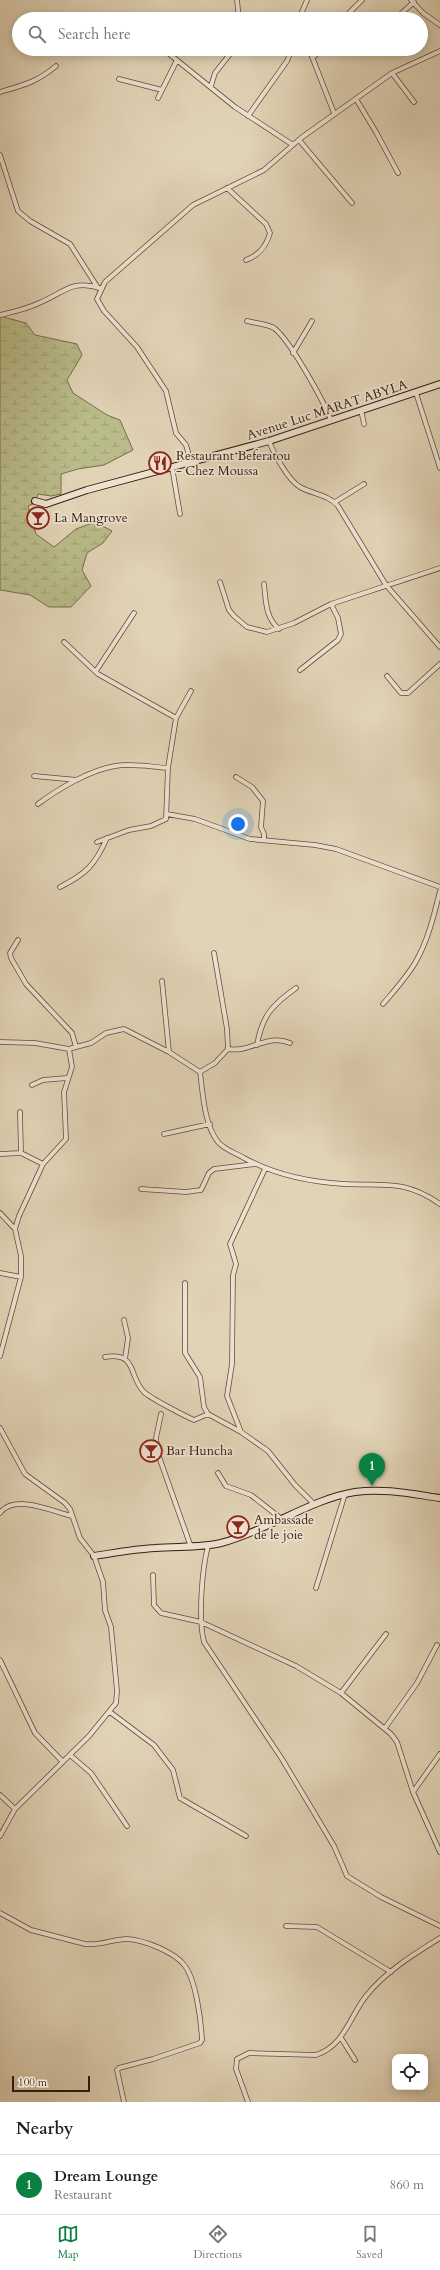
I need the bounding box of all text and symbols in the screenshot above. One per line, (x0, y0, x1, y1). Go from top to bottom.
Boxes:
search box (12, 12, 428, 56)
icon: search (26, 23, 48, 45)
text: Search here (58, 24, 131, 44)
street label: Avenue Luc MARAT ABYLA (244, 375, 410, 444)
place label: Restaurant Beferatou - Chez Moussa (176, 447, 291, 480)
restaurant icon: Restaurant Beferatou - Chez Moussa (147, 450, 173, 476)
bar icon: La Mangrove (25, 505, 51, 531)
place label: La Mangrove (54, 509, 128, 527)
your location (228, 814, 248, 834)
bar icon: Bar Huncha (138, 1438, 164, 1464)
place label: Bar Huncha (166, 1442, 233, 1460)
pin: 1 (359, 1453, 385, 1486)
place label: Ambassade de le joie (254, 1511, 314, 1544)
bar icon: Ambassade de le joie (225, 1514, 251, 1540)
map controls (392, 2054, 428, 2090)
button: locate (392, 2054, 428, 2090)
scale bar (12, 2074, 90, 2093)
text: 100 m (18, 2075, 47, 2090)
text: Nearby (16, 2117, 73, 2140)
text: Dream Lounge (54, 2166, 158, 2186)
text: 1 (26, 2176, 32, 2194)
text: 860 m (390, 2176, 424, 2194)
text: Restaurant (54, 2186, 112, 2204)
tab: Map (57, 2223, 79, 2262)
tab: Directions (193, 2223, 242, 2262)
tab: Saved (356, 2223, 383, 2262)

